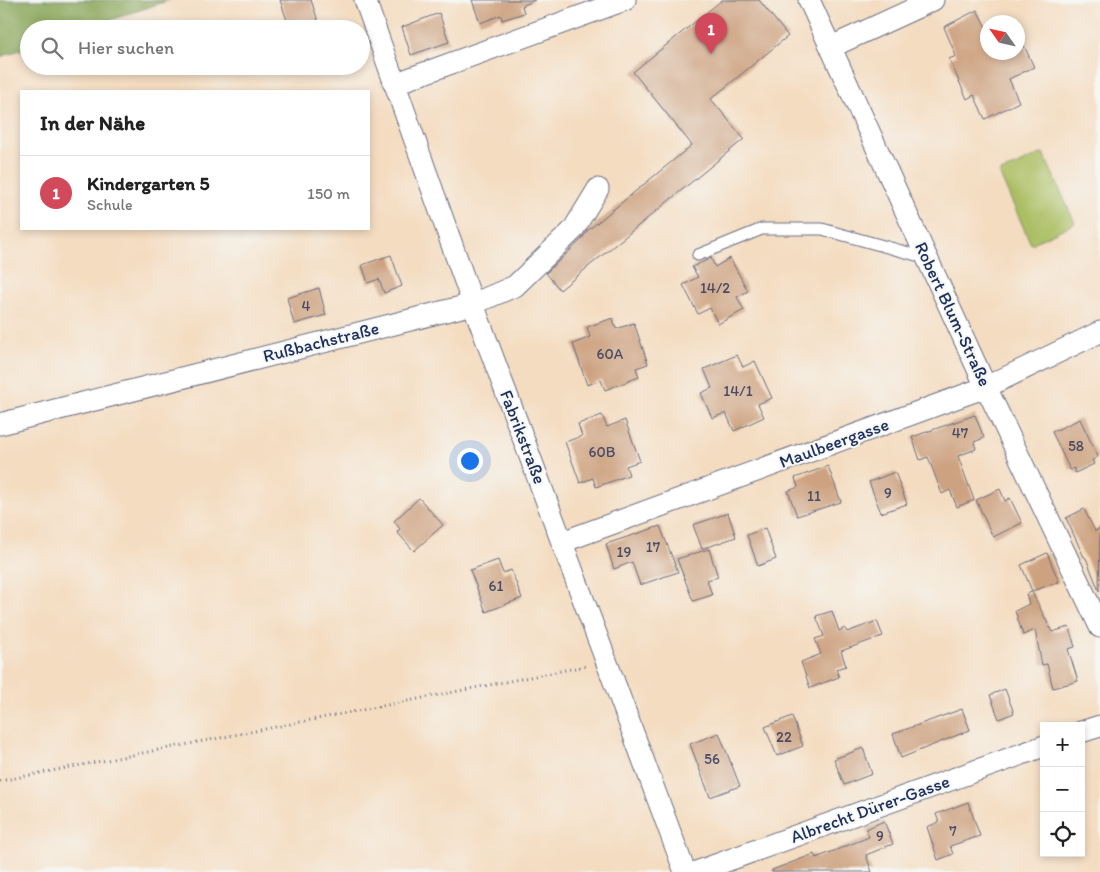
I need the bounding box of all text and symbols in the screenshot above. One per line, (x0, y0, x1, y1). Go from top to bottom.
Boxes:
pin: 1 (695, 13, 727, 54)
north arrow (980, 15, 1025, 60)
search box (20, 20, 370, 75)
icon: search (38, 34, 66, 62)
text: Hier suchen (78, 36, 174, 59)
text: In der Nähe (40, 110, 145, 135)
text: Kindergarten 5 (87, 172, 209, 195)
text: 1 (52, 184, 60, 203)
text: 150 m (307, 184, 350, 203)
text: Schule (87, 195, 133, 214)
street label: Robert Blum-Straße (910, 238, 996, 390)
house number: 14/2 (700, 279, 730, 297)
house number: 4 (301, 297, 311, 315)
street label: Rußbachstraße (261, 317, 381, 367)
house number: 60A (597, 345, 624, 363)
house number: 14/1 (723, 382, 753, 400)
street label: Fabrikstraße (495, 387, 551, 487)
street label: Maulbeergasse (776, 413, 892, 473)
house number: 47 (952, 424, 969, 442)
house number: 58 (1068, 437, 1084, 455)
house number: 60B (589, 443, 616, 461)
your location (457, 448, 483, 474)
house number: 9 (884, 484, 892, 502)
house number: 11 (807, 487, 821, 505)
house number: 17 (646, 538, 661, 556)
house number: 19 (617, 543, 632, 561)
house number: 61 (489, 577, 503, 595)
map controls (1040, 722, 1085, 857)
button: + (1040, 722, 1085, 767)
house number: 22 (776, 728, 792, 746)
house number: 56 (704, 750, 720, 768)
button: − (1040, 767, 1085, 812)
street label: Albrecht Dürer-Gasse (787, 770, 953, 848)
button: locate (1040, 812, 1085, 857)
house number: 7 (949, 822, 957, 840)
house number: 9 (876, 827, 884, 845)

